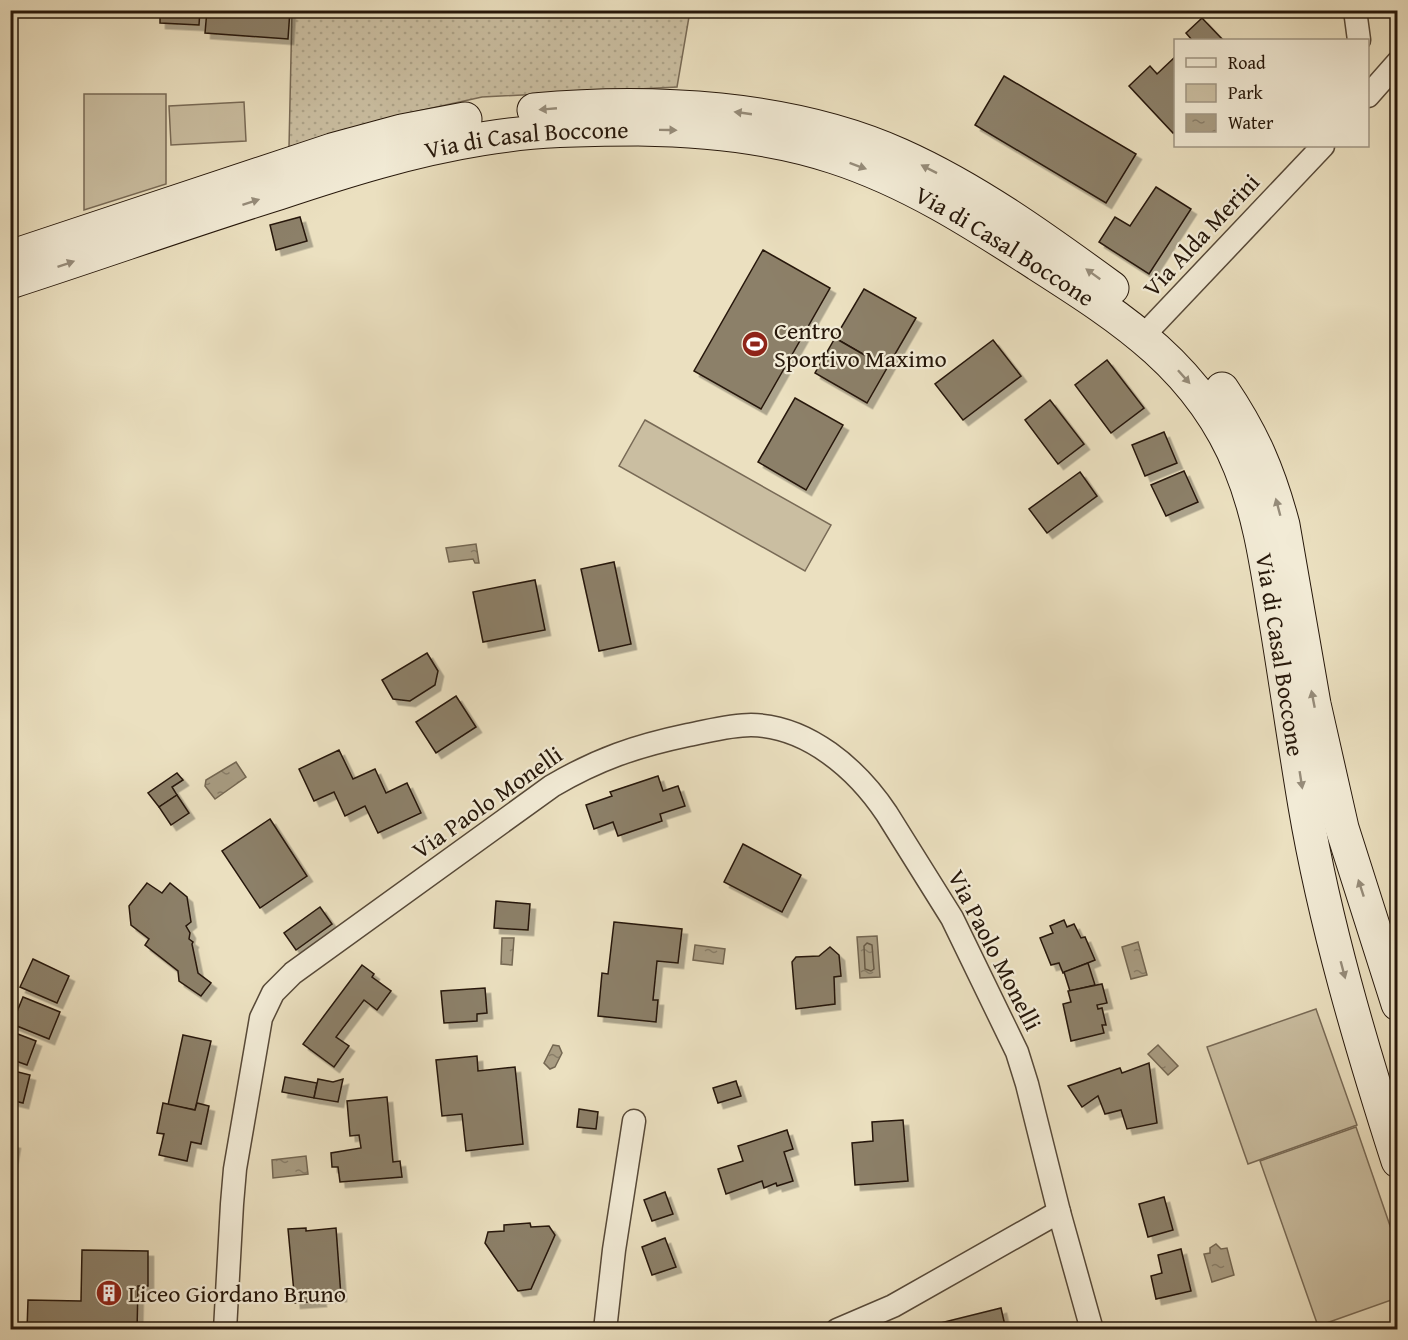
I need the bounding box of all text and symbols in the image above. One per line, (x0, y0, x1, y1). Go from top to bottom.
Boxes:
legend (1174, 39, 1369, 147)
text: Road (1228, 49, 1266, 76)
text: Park (1228, 79, 1264, 106)
one-way arrow (539, 104, 558, 114)
one-way arrow (733, 109, 752, 118)
text: Water (1228, 109, 1274, 136)
street label: Via di Casal Boccone (421, 112, 629, 167)
one-way arrow (658, 125, 677, 135)
one-way arrow (849, 161, 867, 171)
one-way arrow (920, 164, 937, 174)
street label: Via Alda Merini (1134, 165, 1268, 305)
street label: Via di Casal Boccone (909, 177, 1102, 314)
one-way arrow (242, 196, 260, 206)
one-way arrow (57, 258, 75, 268)
one-way arrow (1085, 268, 1101, 280)
place label: Centro Sportivo Maximo (774, 313, 947, 376)
sports icon: Centro Sportivo Maximo (740, 329, 770, 359)
one-way arrow (1177, 369, 1190, 384)
one-way arrow (1273, 498, 1282, 516)
street label: Via di Casal Boccone (1247, 550, 1314, 759)
one-way arrow (1309, 689, 1318, 708)
street label: Via Paolo Monelli (405, 737, 570, 867)
one-way arrow (1297, 770, 1306, 789)
street label: Via Paolo Monelli (939, 863, 1051, 1037)
one-way arrow (1356, 879, 1365, 897)
one-way arrow (1338, 961, 1348, 979)
place label: Liceo Giordano Bruno (128, 1276, 346, 1311)
building icon: Liceo Giordano Bruno (94, 1278, 124, 1308)

